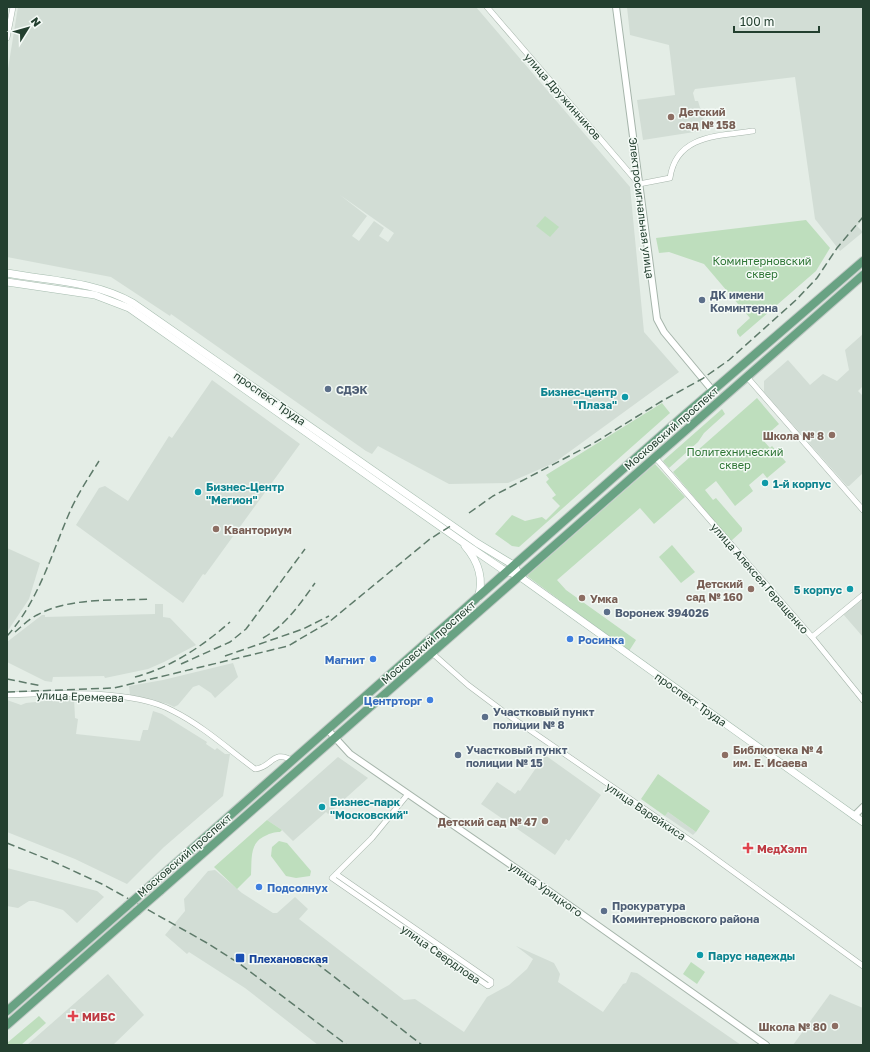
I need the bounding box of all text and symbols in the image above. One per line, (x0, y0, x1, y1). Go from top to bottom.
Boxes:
north arrow (8, 8, 48, 48)
scale bar (734, 8, 819, 34)
text: N (29, 14, 44, 29)
text: 100 m (740, 14, 774, 29)
street label: улица Дружинников (522, 50, 604, 142)
place label: Детский сад № 158 (679, 105, 736, 131)
marker: Детский сад № 158 (666, 112, 676, 122)
street label: Электросигнальная улица (627, 137, 657, 279)
park label: Коминтерновский сквер (712, 254, 812, 280)
place label: ДК имени Коминтерна (710, 288, 778, 314)
marker: ДК имени Коминтерна (697, 295, 707, 305)
street label: проспект Труда (232, 368, 308, 428)
place label: СДЭК (336, 383, 368, 396)
street label: Московский проспект (621, 383, 721, 472)
marker: СДЭК (323, 384, 333, 394)
place label: Бизнес-центр "Плаза" (540, 385, 617, 411)
marker: Бизнес-центр "Плаза" (620, 392, 630, 402)
place label: Школа № 8 (763, 429, 824, 442)
marker: Школа № 8 (827, 430, 837, 440)
park label: Политехнический сквер (686, 445, 784, 471)
place label: 1-й корпус (773, 477, 832, 490)
marker: 1-й корпус (760, 478, 770, 488)
place label: Бизнес-Центр "Мегион" (206, 480, 284, 506)
marker: Бизнес-Центр "Мегион" (193, 487, 203, 497)
street label: улица Алексея Геращенко (708, 520, 812, 636)
place label: Кванториум (224, 523, 292, 536)
marker: Кванториум (211, 524, 221, 534)
place label: Детский сад № 160 (686, 577, 743, 603)
place label: 5 корпус (794, 583, 843, 596)
marker: Детский сад № 160 (746, 584, 756, 594)
marker: 5 корпус (845, 584, 855, 594)
place label: Умка (590, 592, 618, 605)
marker: Умка (577, 593, 587, 603)
street label: Московский проспект (378, 597, 478, 686)
place label: Воронеж 394026 (615, 606, 709, 619)
marker: Воронеж 394026 (602, 607, 612, 617)
place label: Росинка (578, 633, 624, 646)
marker: Росинка (565, 634, 575, 644)
place label: Магнит (325, 653, 365, 666)
marker: Магнит (368, 654, 378, 664)
street label: проспект Труда (653, 669, 729, 729)
street label: улица Еремеева (36, 688, 124, 704)
place label: Центрторг (364, 694, 422, 707)
marker: Центрторг (425, 695, 435, 705)
place label: Участковый пункт полиции № 8 (493, 705, 595, 731)
marker: Участковый пункт полиции № 8 (480, 712, 490, 722)
place label: Участковый пункт полиции № 15 (466, 743, 568, 769)
place label: Библиотека № 4 им. Е. Исаева (733, 743, 823, 769)
marker: Участковый пункт полиции № 15 (453, 750, 463, 760)
marker: Библиотека № 4 им. Е. Исаева (720, 750, 730, 760)
street label: улица Варейкиса (604, 779, 688, 843)
place label: Бизнес-парк "Московский" (330, 795, 408, 821)
marker: Бизнес-парк "Московский" (317, 802, 327, 812)
street label: Московский проспект (134, 810, 234, 899)
place label: Детский сад № 47 (438, 815, 537, 828)
marker: Детский сад № 47 (540, 816, 550, 826)
marker: МедХэлп (742, 842, 754, 854)
place label: МедХэлп (757, 842, 808, 855)
street label: улица Урицкого (507, 859, 585, 919)
place label: Подсолнух (267, 881, 328, 894)
marker: Подсолнух (254, 882, 264, 892)
place label: Прокуратура Коминтерновского района (612, 899, 759, 925)
marker: Прокуратура Коминтерновского района (599, 906, 609, 916)
street label: улица Свердлова (399, 922, 483, 986)
place label: Парус надежды (708, 949, 795, 962)
marker: Парус надежды (695, 950, 705, 960)
marker: Плехановская (234, 952, 246, 964)
place label: Плехановская (249, 952, 328, 965)
marker: МИБС (67, 1010, 79, 1022)
place label: МИБС (82, 1010, 116, 1023)
place label: Школа № 80 (759, 1020, 827, 1033)
marker: Школа № 80 (830, 1021, 840, 1031)

